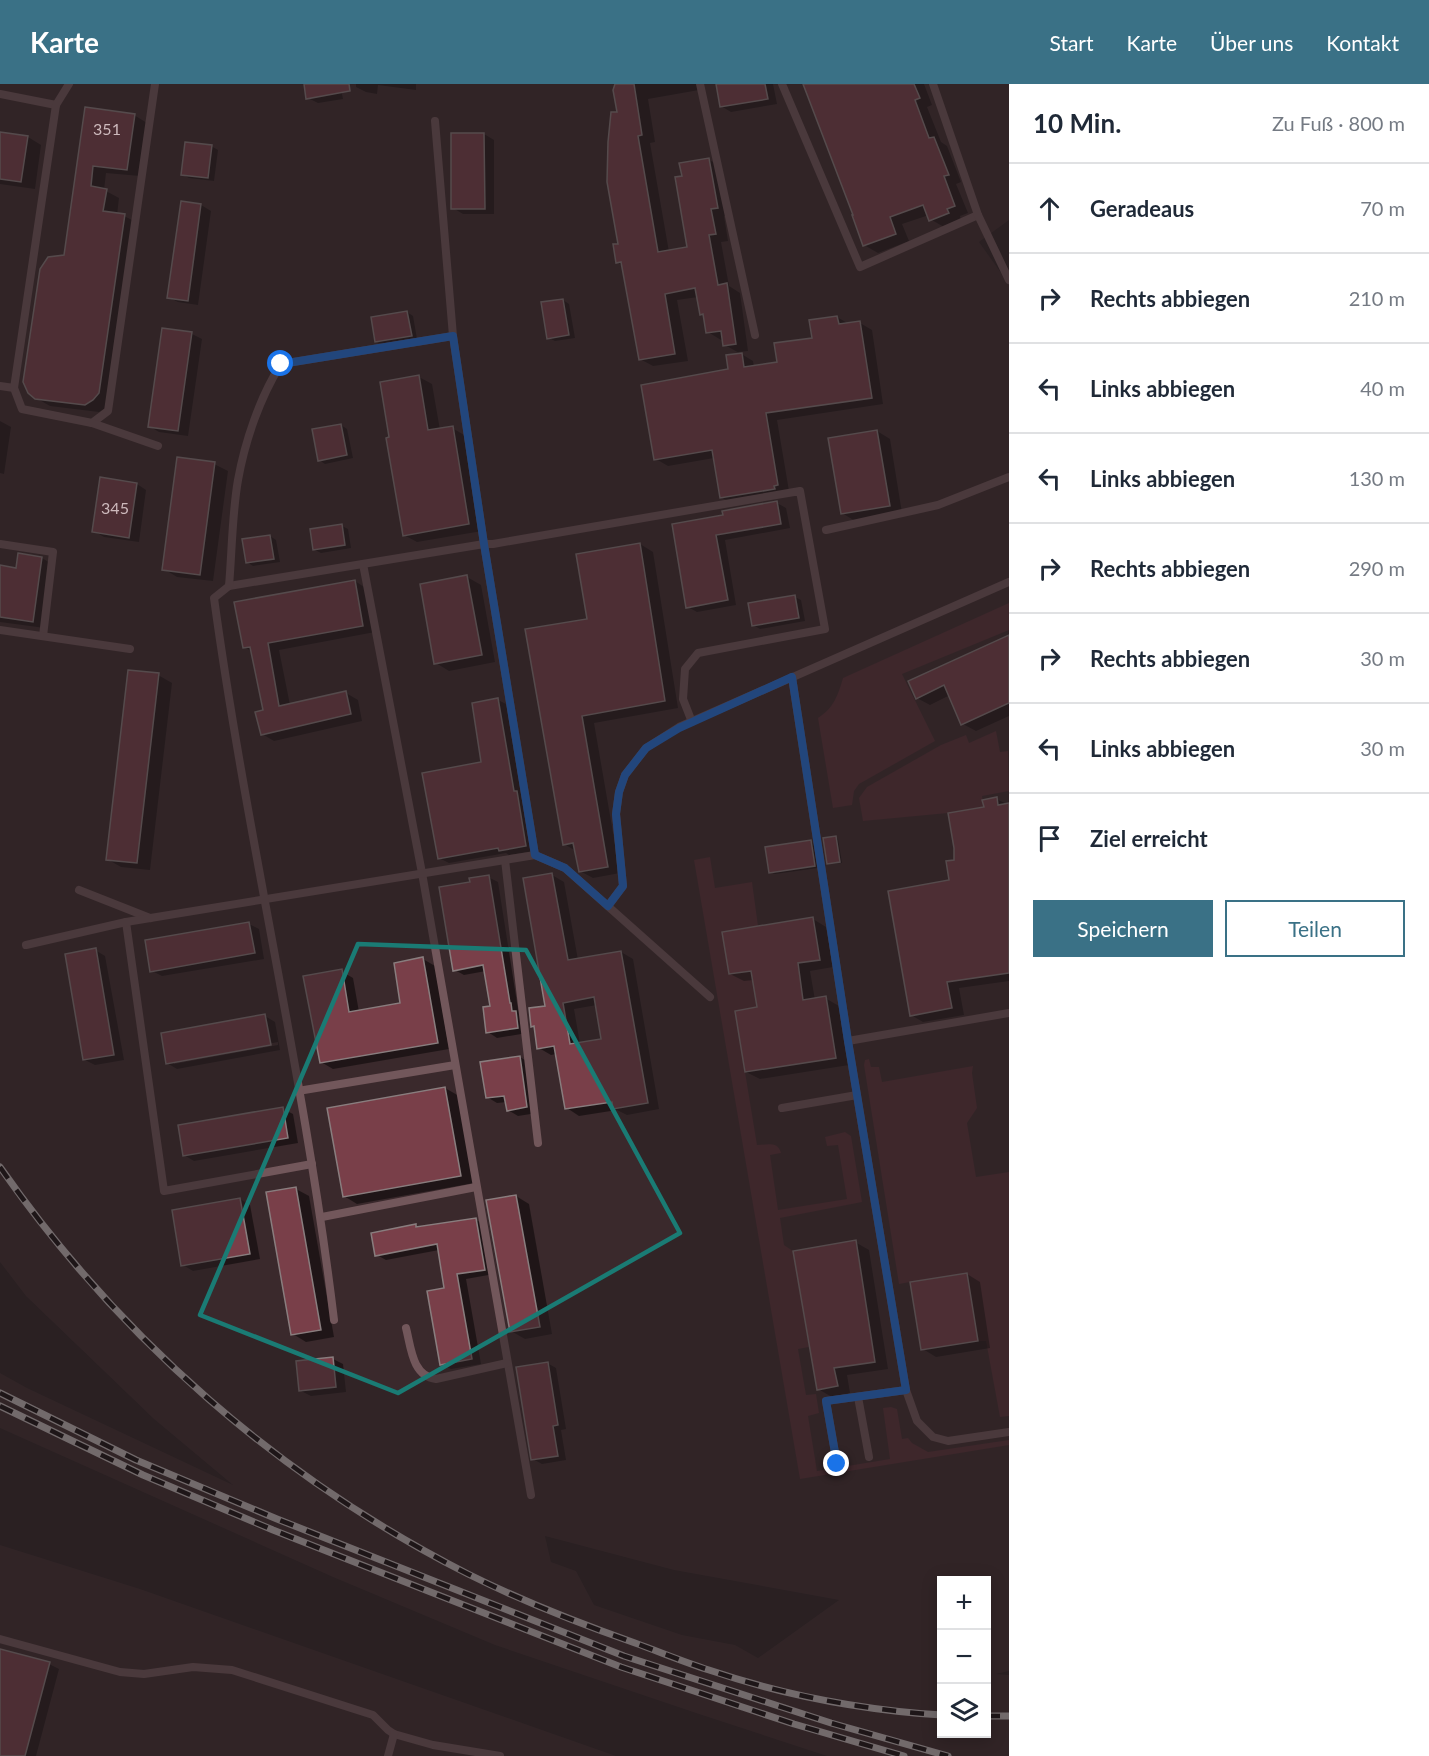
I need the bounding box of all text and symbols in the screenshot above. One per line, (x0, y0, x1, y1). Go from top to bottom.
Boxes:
text: Karte (30, 25, 99, 59)
text: Start (1049, 30, 1094, 55)
text: Karte (1127, 30, 1177, 55)
text: Über uns (1210, 30, 1293, 55)
text: Kontakt (1326, 30, 1399, 55)
text: 10 Min. (1033, 107, 1121, 139)
text: Zu Fuß · 800 m (1272, 111, 1405, 135)
house number: 351 (93, 119, 121, 138)
icon: ahead (1033, 192, 1066, 225)
text: Geradeaus (1090, 195, 1194, 222)
text: 70 m (1360, 196, 1405, 220)
icon: right (1033, 282, 1066, 315)
text: Rechts abbiegen (1090, 285, 1250, 312)
text: 210 m (1349, 286, 1405, 310)
route start (267, 350, 293, 376)
icon: left (1033, 372, 1066, 405)
text: Links abbiegen (1090, 375, 1235, 402)
text: 40 m (1360, 376, 1405, 400)
icon: left (1033, 462, 1066, 495)
text: Links abbiegen (1090, 465, 1235, 492)
text: 130 m (1349, 466, 1405, 490)
house number: 345 (101, 498, 129, 517)
icon: right (1033, 552, 1066, 585)
text: Rechts abbiegen (1090, 555, 1250, 582)
text: 290 m (1349, 556, 1405, 580)
icon: right (1033, 642, 1066, 675)
text: Rechts abbiegen (1090, 645, 1250, 672)
text: 30 m (1360, 646, 1405, 670)
icon: left (1033, 732, 1066, 765)
text: Links abbiegen (1090, 735, 1235, 762)
text: 30 m (1360, 736, 1405, 760)
icon: arrive (1033, 822, 1066, 855)
text: Ziel erreicht (1090, 825, 1208, 852)
button: Speichern (1033, 900, 1213, 957)
button: Teilen (1225, 900, 1405, 957)
route end (823, 1450, 849, 1476)
map controls (937, 1576, 991, 1738)
button: + (937, 1576, 991, 1630)
button: − (937, 1630, 991, 1684)
button: layers (937, 1684, 991, 1738)

